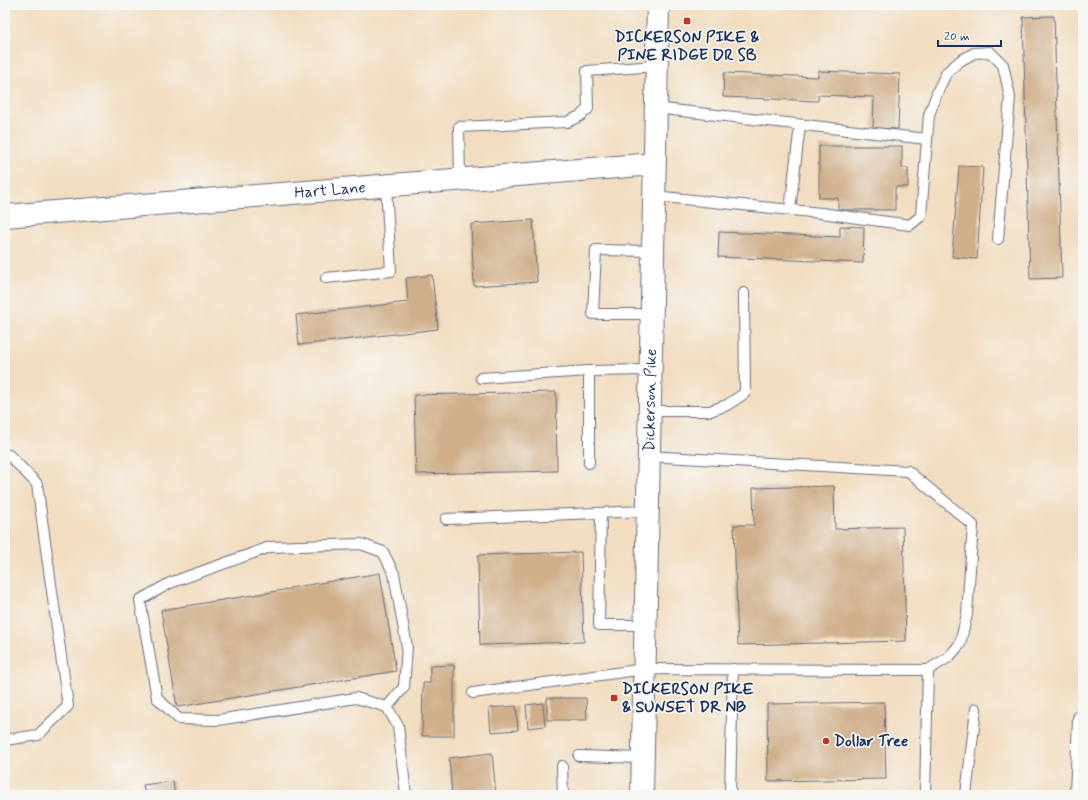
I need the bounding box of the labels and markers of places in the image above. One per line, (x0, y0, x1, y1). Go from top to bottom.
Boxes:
marker: DICKERSON PIKE & PINE RIDGE DR SB (682, 16, 692, 26)
place label: DICKERSON PIKE & PINE RIDGE DR SB (614, 27, 760, 66)
place label: DICKERSON PIKE & SUNSET DR NB (622, 679, 754, 718)
marker: DICKERSON PIKE & SUNSET DR NB (609, 693, 619, 703)
place label: Dollar Tree (834, 731, 908, 752)
marker: Dollar Tree (821, 736, 831, 746)

